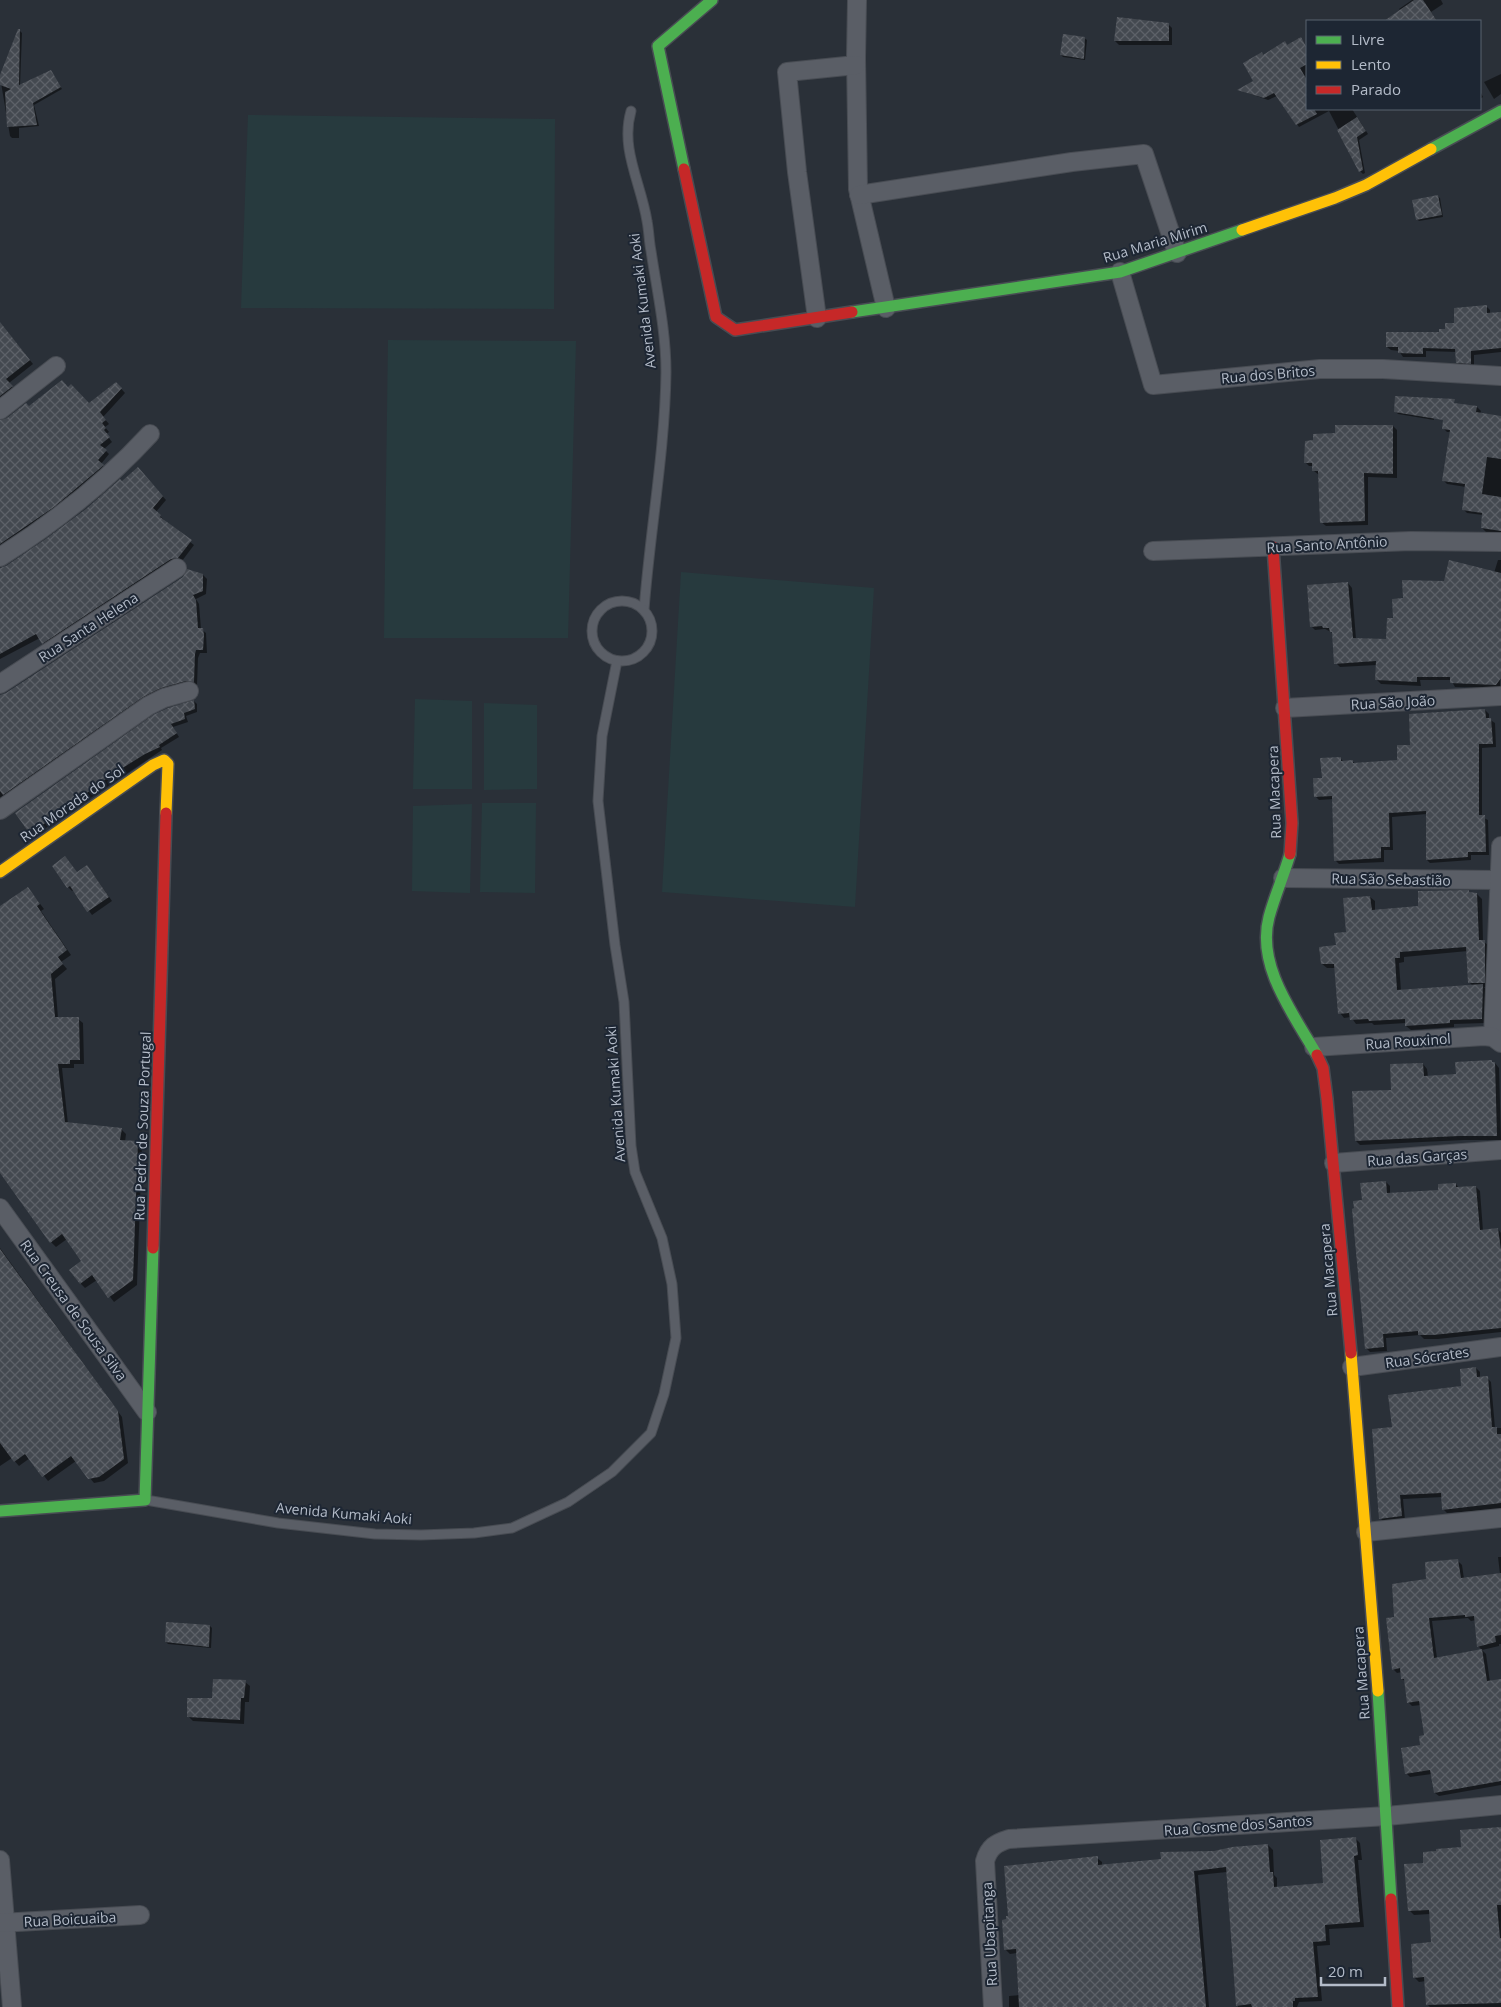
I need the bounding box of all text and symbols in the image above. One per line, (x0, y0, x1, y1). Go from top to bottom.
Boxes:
legend (1306, 20, 1481, 110)
text: Livre (1351, 29, 1385, 49)
text: Lento (1351, 54, 1391, 74)
text: Parado (1351, 79, 1401, 99)
street label: Rua Maria Mirim (1101, 217, 1209, 267)
street label: Avenida Kumaki Aoki (624, 232, 660, 370)
street label: Rua dos Britos (1220, 360, 1316, 388)
street label: Rua Santo Antônio (1266, 531, 1388, 557)
street label: Rua Santa Helena (35, 588, 141, 666)
street label: Rua São João (1350, 690, 1436, 714)
street label: Rua Macapera (1263, 745, 1285, 839)
street label: Rua Morada do Sol (16, 760, 128, 846)
street label: Rua São Sebastião (1331, 868, 1451, 890)
street label: Avenida Kumaki Aoki (601, 1025, 629, 1163)
street label: Rua Rouxinol (1365, 1029, 1451, 1053)
street label: Rua Pedro de Souza Portugal (129, 1031, 155, 1221)
street label: Rua das Garças (1366, 1144, 1468, 1170)
street label: Rua Macapera (1314, 1223, 1342, 1317)
street label: Rua Creusa de Sousa Silva (16, 1236, 132, 1384)
street label: Rua Sócrates (1384, 1342, 1470, 1372)
street label: Avenida Kumaki Aoki (275, 1498, 413, 1528)
street label: Rua Macapera (1348, 1626, 1374, 1720)
street label: Rua Cosme dos Santos (1163, 1810, 1313, 1840)
street label: Rua Ubapitanga (977, 1882, 1001, 1986)
street label: Rua Boicuaiba (23, 1907, 117, 1931)
scale bar (1321, 1954, 1385, 1986)
text: 20 m (1328, 1961, 1363, 1981)

